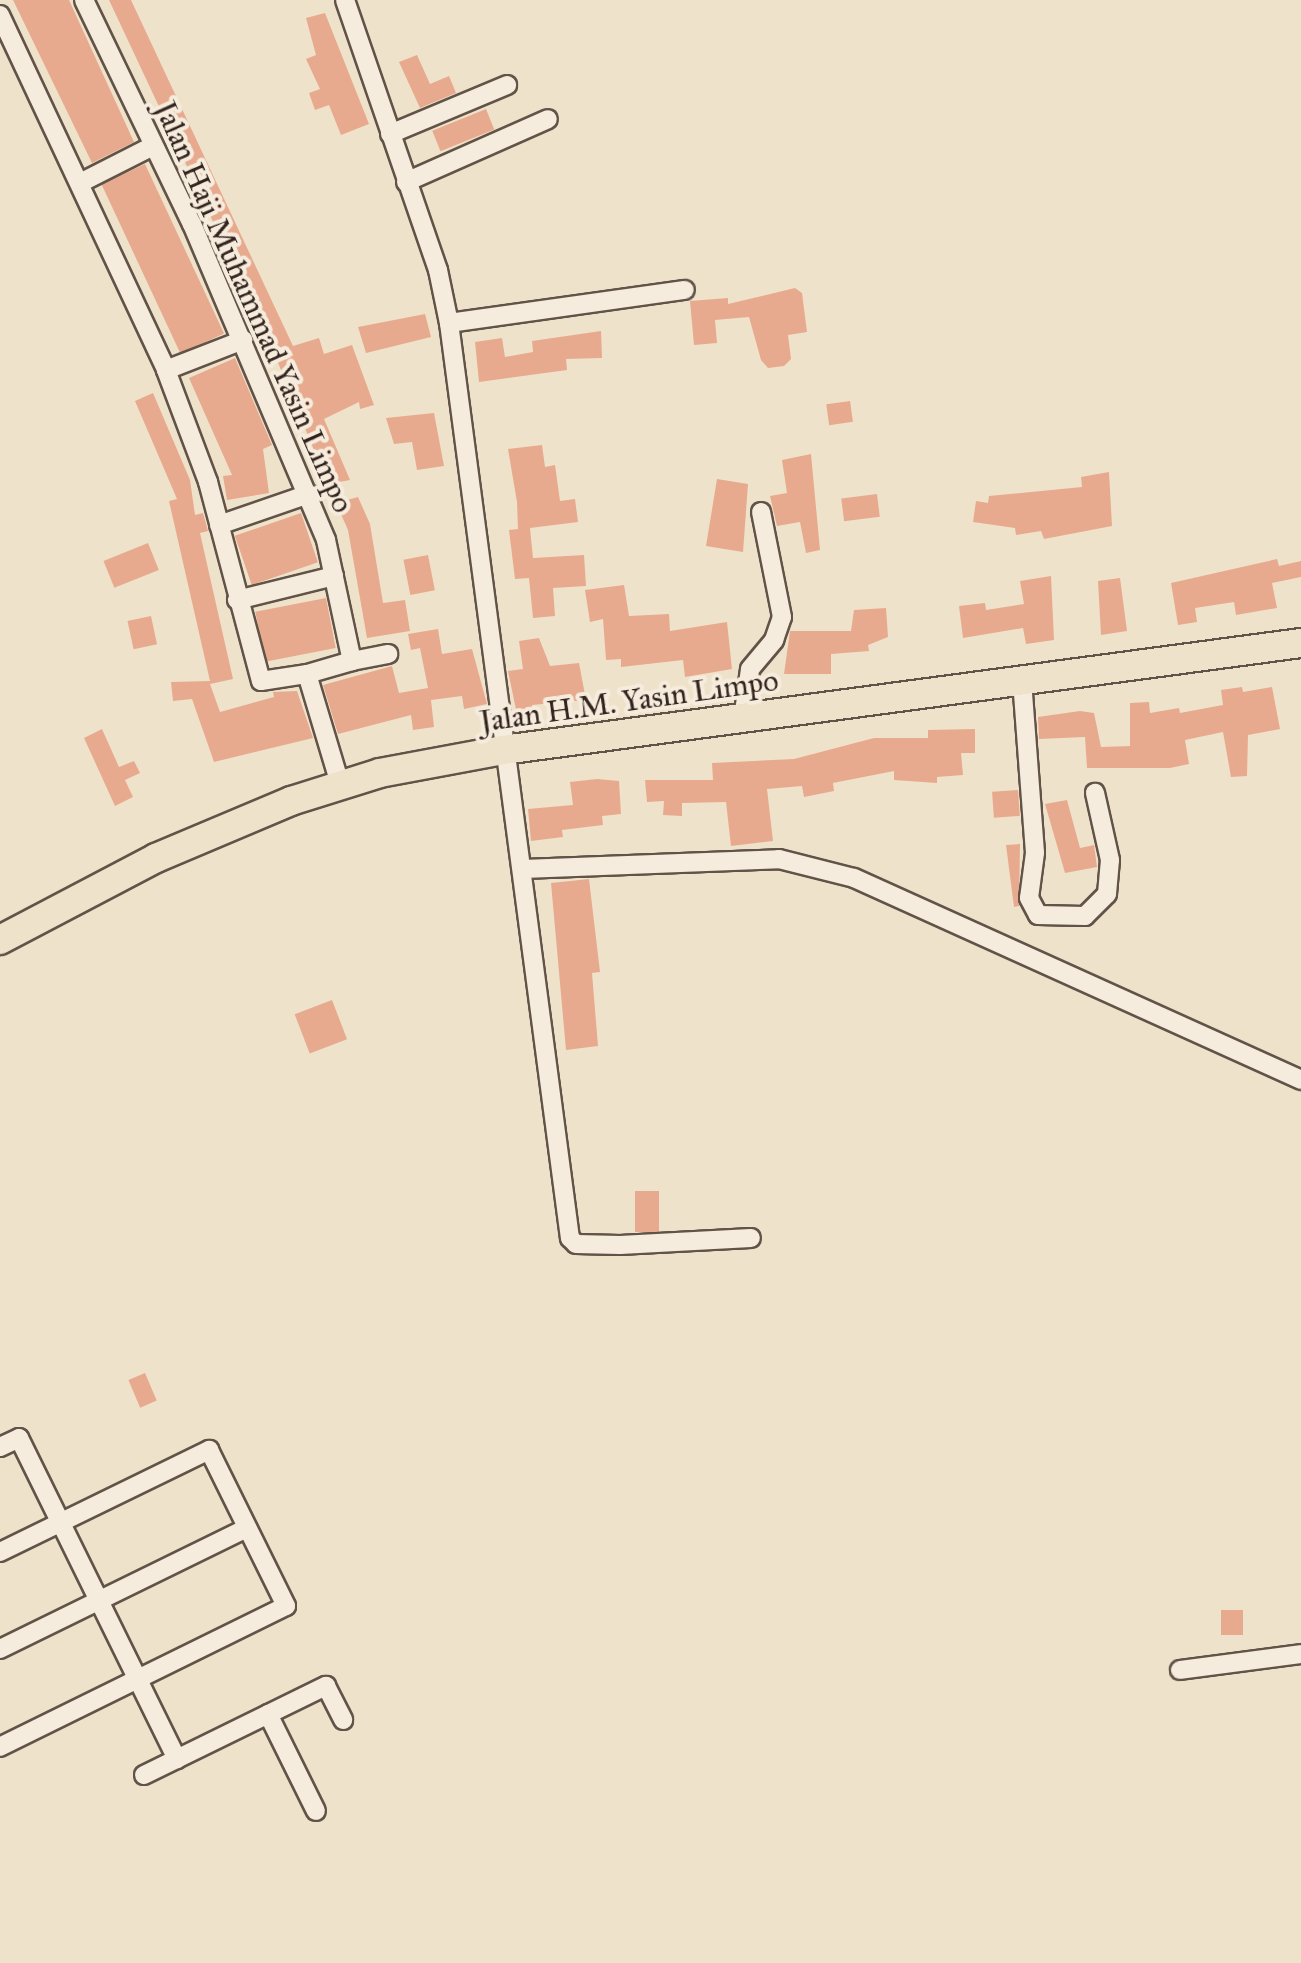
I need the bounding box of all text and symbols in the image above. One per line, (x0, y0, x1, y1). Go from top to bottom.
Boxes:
street label: Jalan Haji Muhammad Yasin Limpo (147, 96, 361, 518)
street label: Jalan H.M. Yasin Limpo (477, 662, 781, 740)

